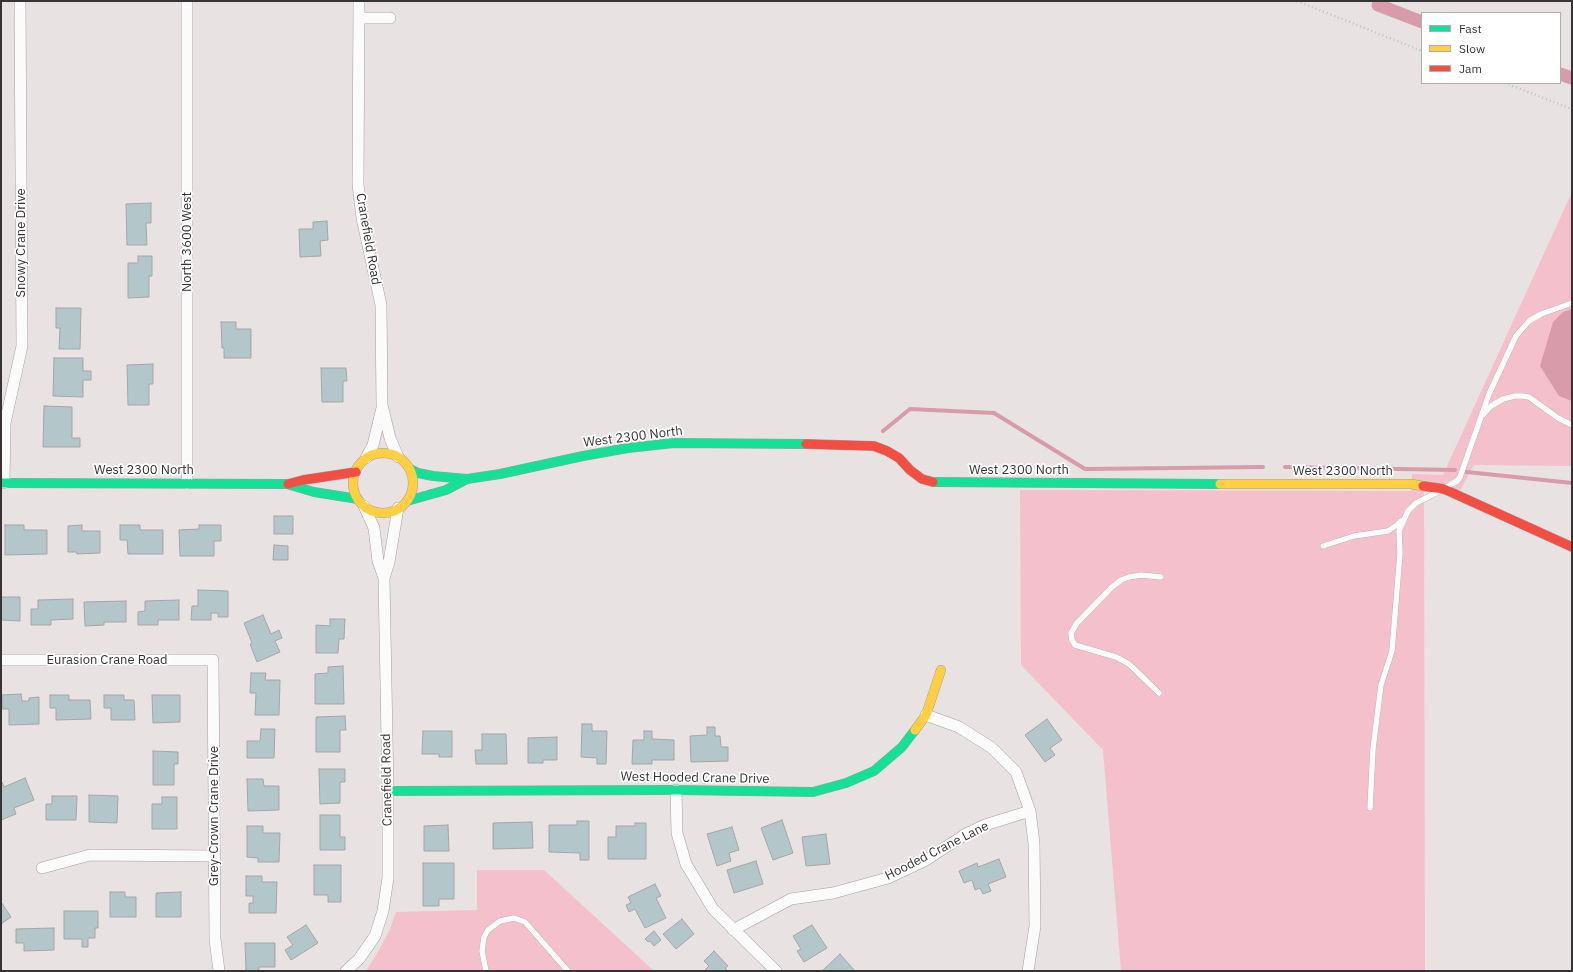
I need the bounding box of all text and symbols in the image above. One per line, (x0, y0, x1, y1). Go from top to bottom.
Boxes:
legend (1421, 12, 1561, 84)
text: Fast (1459, 21, 1482, 36)
text: Slow (1459, 41, 1485, 56)
text: Jam (1459, 61, 1482, 76)
street label: Snowy Crane Drive (13, 188, 29, 298)
street label: North 3600 West (179, 192, 195, 292)
street label: Cranefield Road (352, 192, 384, 286)
street label: West 2300 North (582, 423, 684, 451)
street label: West 2300 North (94, 462, 194, 478)
street label: West 2300 North (969, 462, 1069, 478)
street label: West 2300 North (1293, 463, 1393, 479)
street label: Eurasion Crane Road (46, 652, 168, 668)
street label: Cranefield Road (378, 733, 396, 827)
street label: Grey-Crown Crane Drive (206, 746, 222, 886)
street label: West Hooded Crane Drive (620, 769, 770, 787)
street label: Hooded Crane Lane (883, 818, 991, 884)

